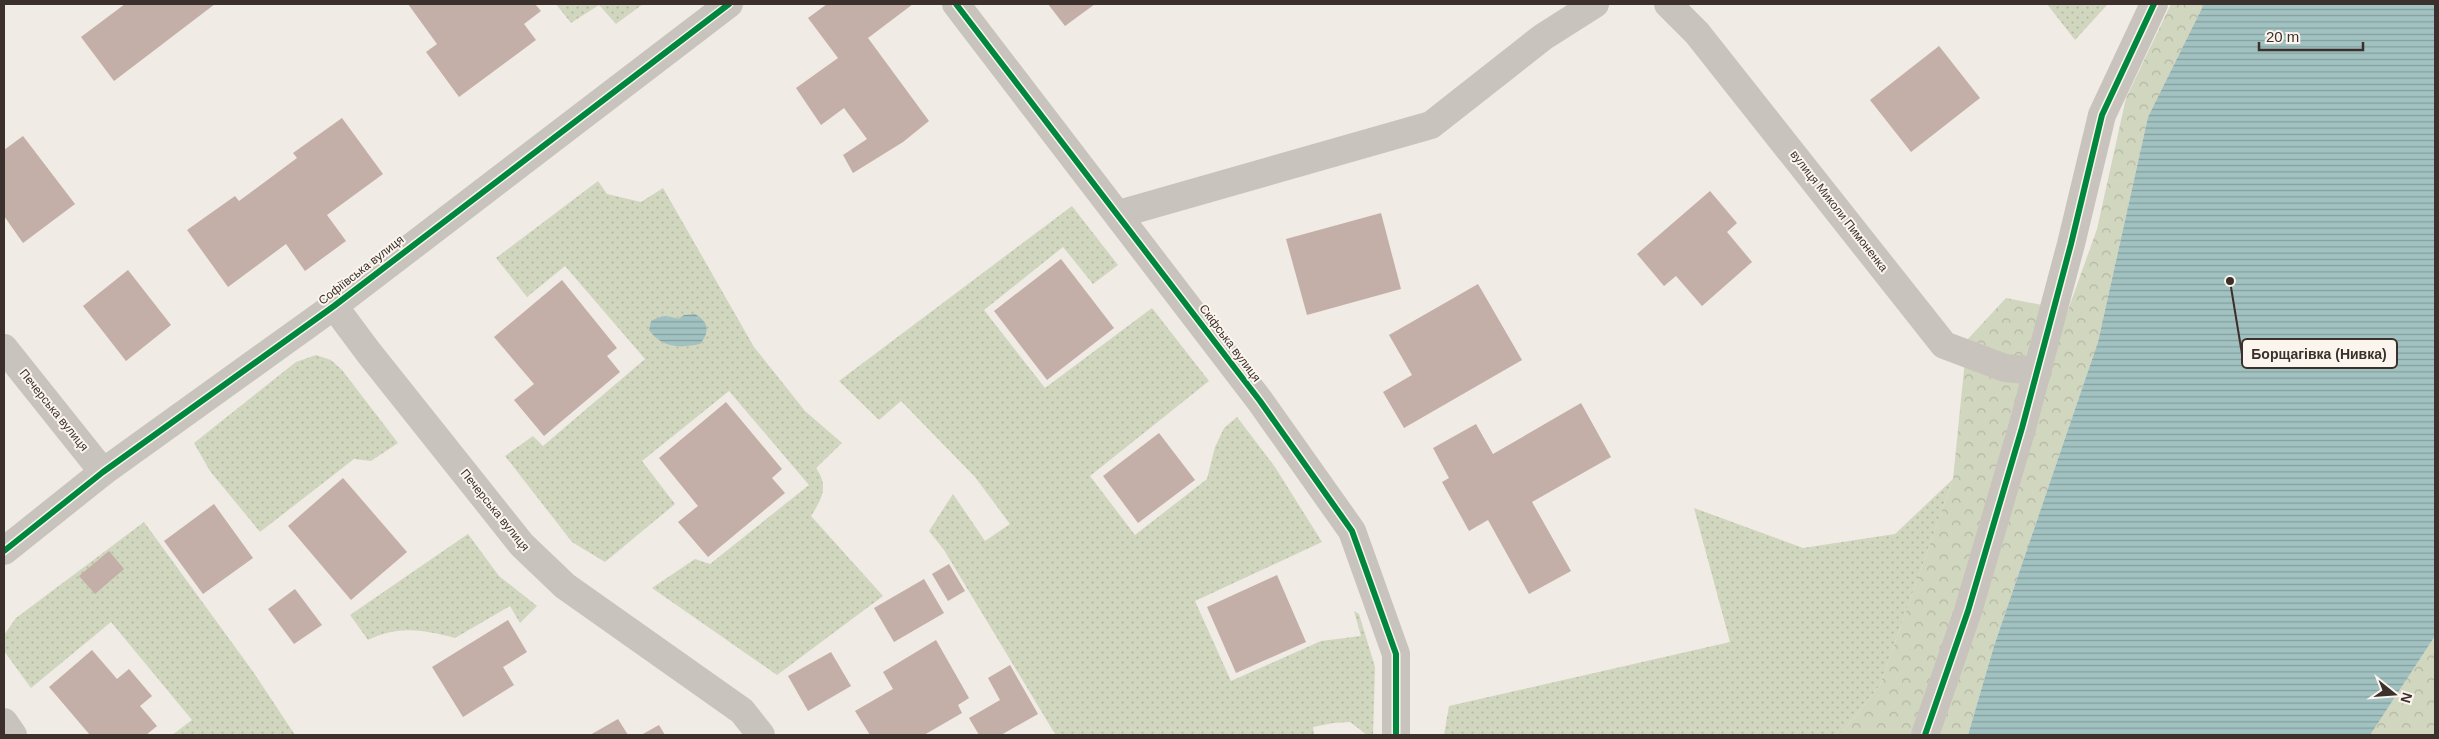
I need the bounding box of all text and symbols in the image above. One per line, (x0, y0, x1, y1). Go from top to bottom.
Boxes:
scale bar (2259, 20, 2363, 52)
text: 20 m (2266, 28, 2299, 45)
street label: вулиця Миколи Пимоненка (1787, 148, 1891, 275)
street label: Софіївська вулиця (316, 232, 406, 308)
street label: Скіфська вулиця (1196, 302, 1264, 384)
callout: Борщагівка (Нивка) (2242, 339, 2397, 368)
text: Борщагівка (Нивка) (2251, 346, 2387, 362)
street label: Печерська вулиця (17, 366, 91, 454)
street label: Печерська вулиця (458, 466, 532, 554)
north arrow (2369, 669, 2419, 719)
text: N (2397, 691, 2416, 705)

